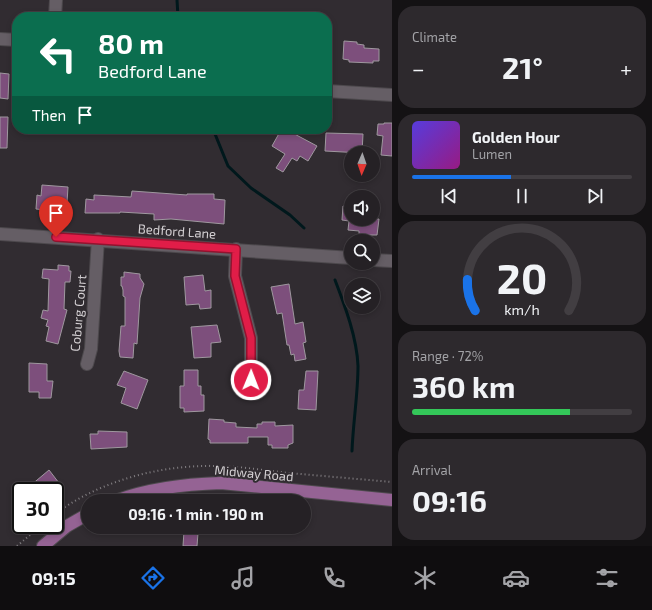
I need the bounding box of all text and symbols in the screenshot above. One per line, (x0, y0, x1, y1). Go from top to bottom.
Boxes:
text: 80 m (98, 26, 164, 60)
icon: left (32, 28, 84, 80)
text: Climate (412, 29, 457, 45)
text: 21° (502, 49, 543, 85)
text: − (412, 55, 425, 81)
text: + (620, 55, 632, 81)
text: Bedford Lane (98, 60, 207, 82)
icon: arrive (74, 104, 96, 126)
text: Then (32, 106, 66, 124)
text: Golden Hour (472, 128, 560, 146)
north arrow (344, 146, 380, 182)
map controls (344, 146, 380, 314)
text: Lumen (472, 146, 512, 162)
icon: previous (438, 185, 460, 207)
icon: pause (511, 185, 533, 207)
icon: next (584, 185, 606, 207)
button: sound (344, 190, 380, 226)
pin (39, 196, 73, 237)
icon: arrive (45, 202, 67, 224)
street label: Bedford Lane (137, 220, 217, 242)
button: search (344, 234, 380, 270)
text: 20 (497, 252, 547, 302)
street label: Coburg Court (67, 274, 89, 352)
button: layers (344, 278, 380, 314)
text: km/h (504, 301, 540, 318)
text: Range · 72% (412, 348, 483, 364)
position arrow (230, 359, 272, 401)
text: 360 km (412, 368, 515, 404)
street label: Midway Road (214, 462, 294, 484)
text: Arrival (412, 462, 452, 478)
speed limit sign: 30 (12, 482, 64, 534)
text: 09:16 (412, 482, 487, 518)
text: 09:16 · 1 min · 190 m (128, 505, 264, 523)
icon: directions (139, 564, 167, 592)
icon: music (229, 564, 257, 592)
icon: phone (320, 564, 348, 592)
icon: climate (411, 564, 439, 592)
icon: car (502, 564, 530, 592)
icon: filters (593, 564, 621, 592)
text: 09:15 (31, 567, 76, 589)

